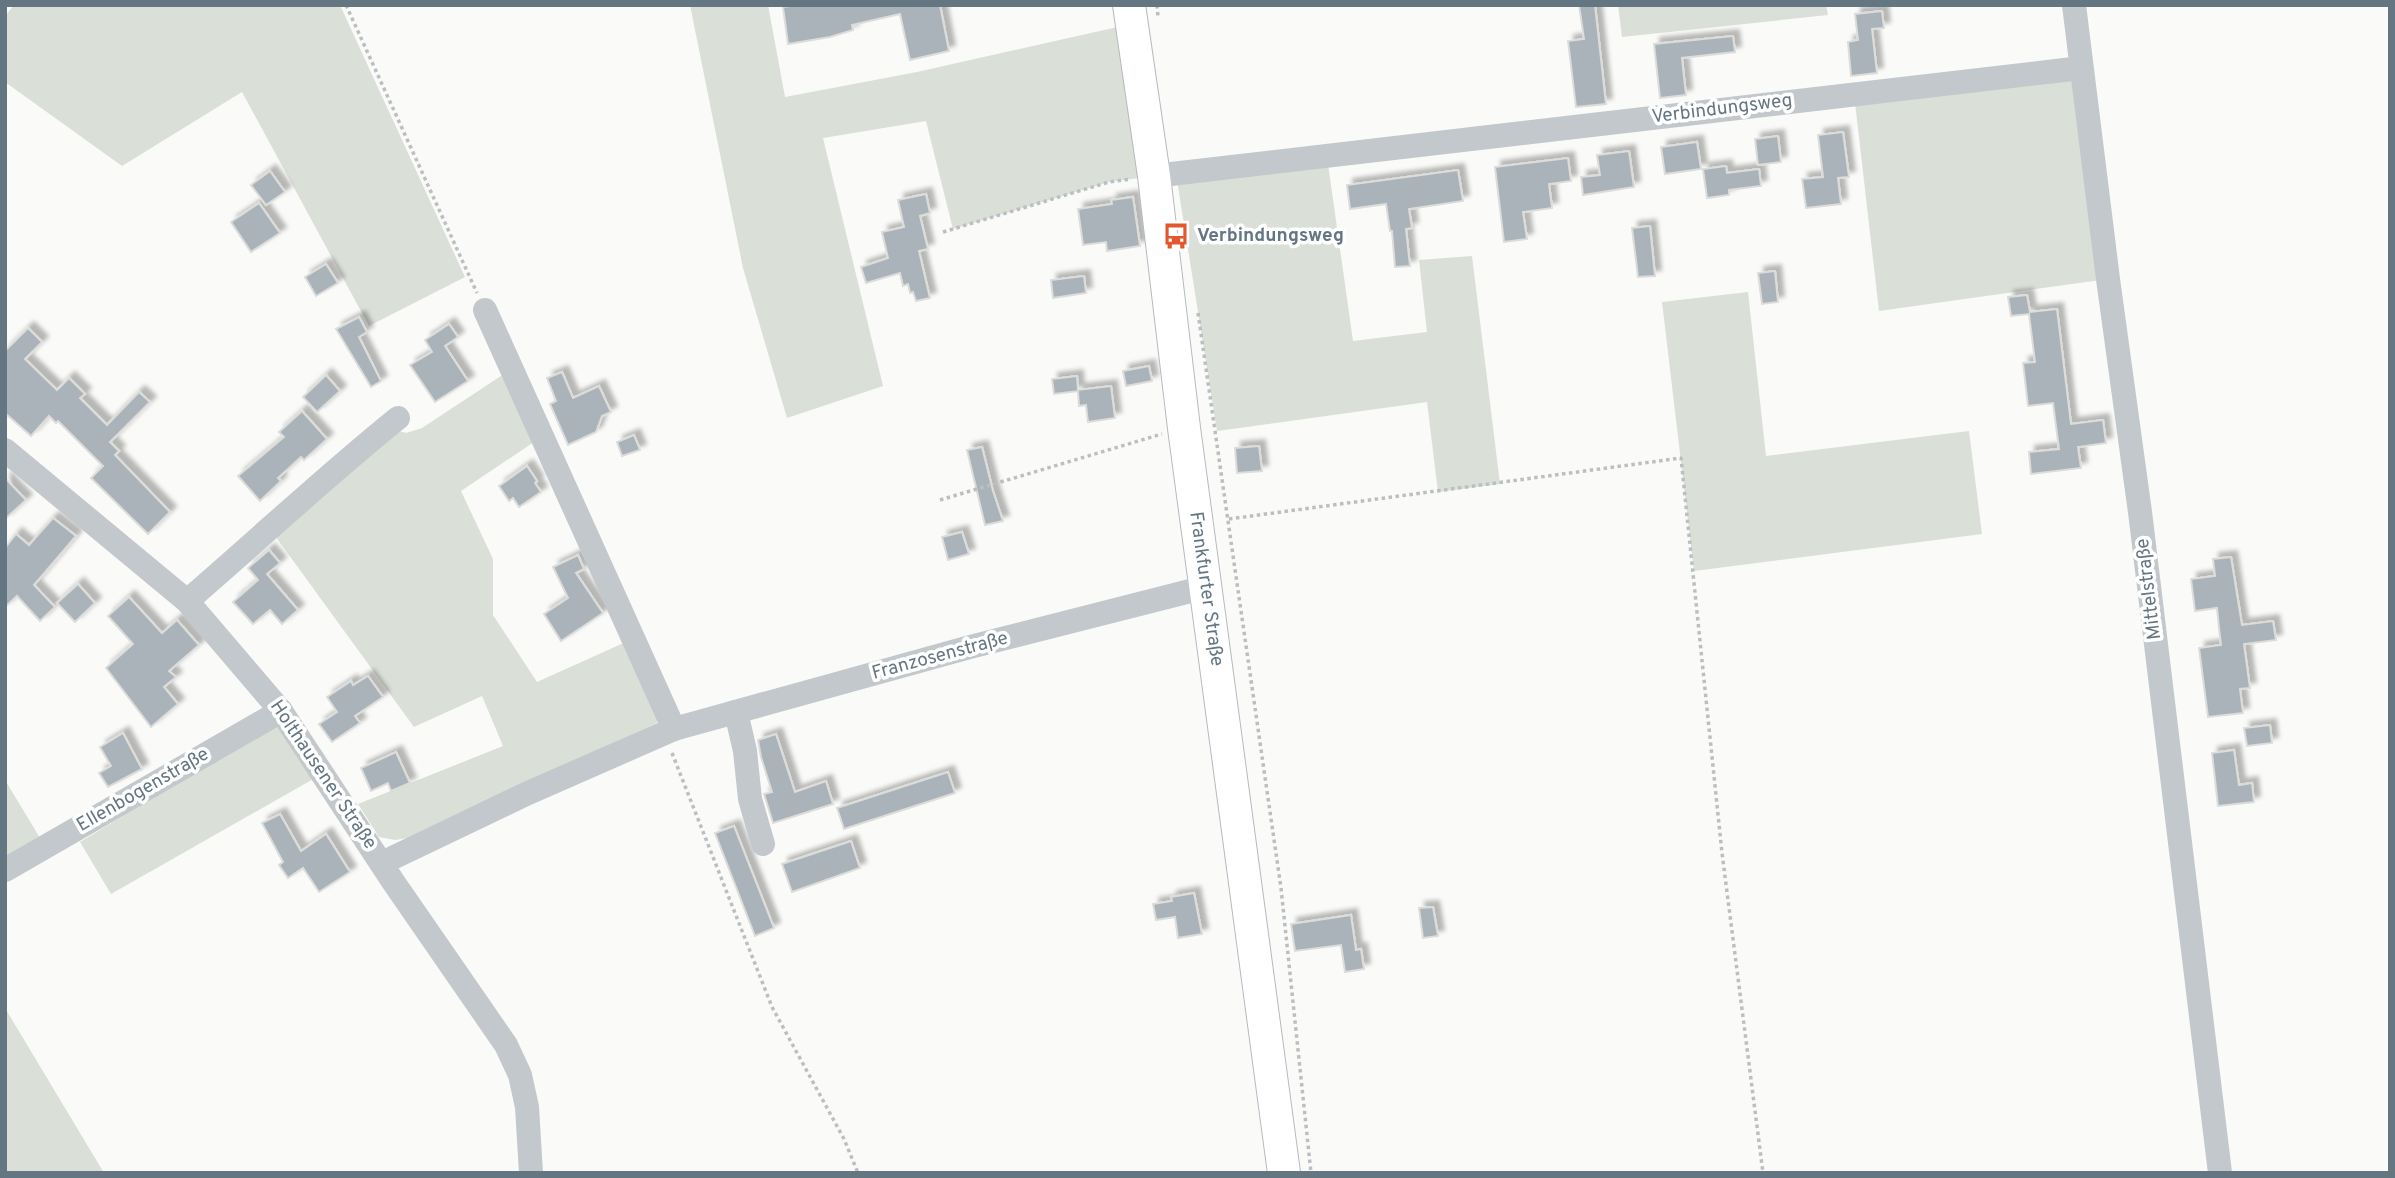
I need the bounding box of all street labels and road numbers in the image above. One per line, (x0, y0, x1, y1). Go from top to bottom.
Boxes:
street label: Verbindungsweg (1650, 88, 1794, 130)
street label: Frankfurter Straße (1183, 510, 1229, 668)
street label: Mittelstraße (2131, 537, 2167, 641)
street label: Franzosenstraße (869, 626, 1011, 686)
street label: Holthausener Straße (264, 696, 382, 854)
street label: Ellenbogenstraße (73, 742, 213, 838)

